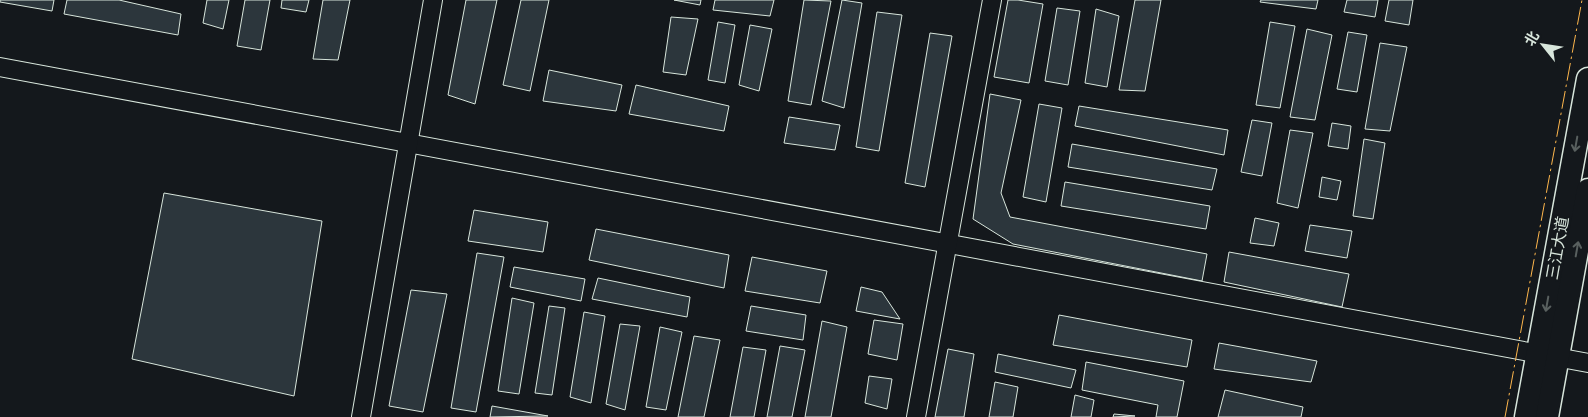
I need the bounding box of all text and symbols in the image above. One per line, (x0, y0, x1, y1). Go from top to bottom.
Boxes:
north arrow (1518, 20, 1568, 70)
text: 北 (1520, 27, 1543, 49)
one-way arrow (1571, 136, 1580, 152)
street label: 三江大道 (1541, 215, 1573, 281)
one-way arrow (1573, 241, 1583, 257)
one-way arrow (1541, 295, 1551, 311)

